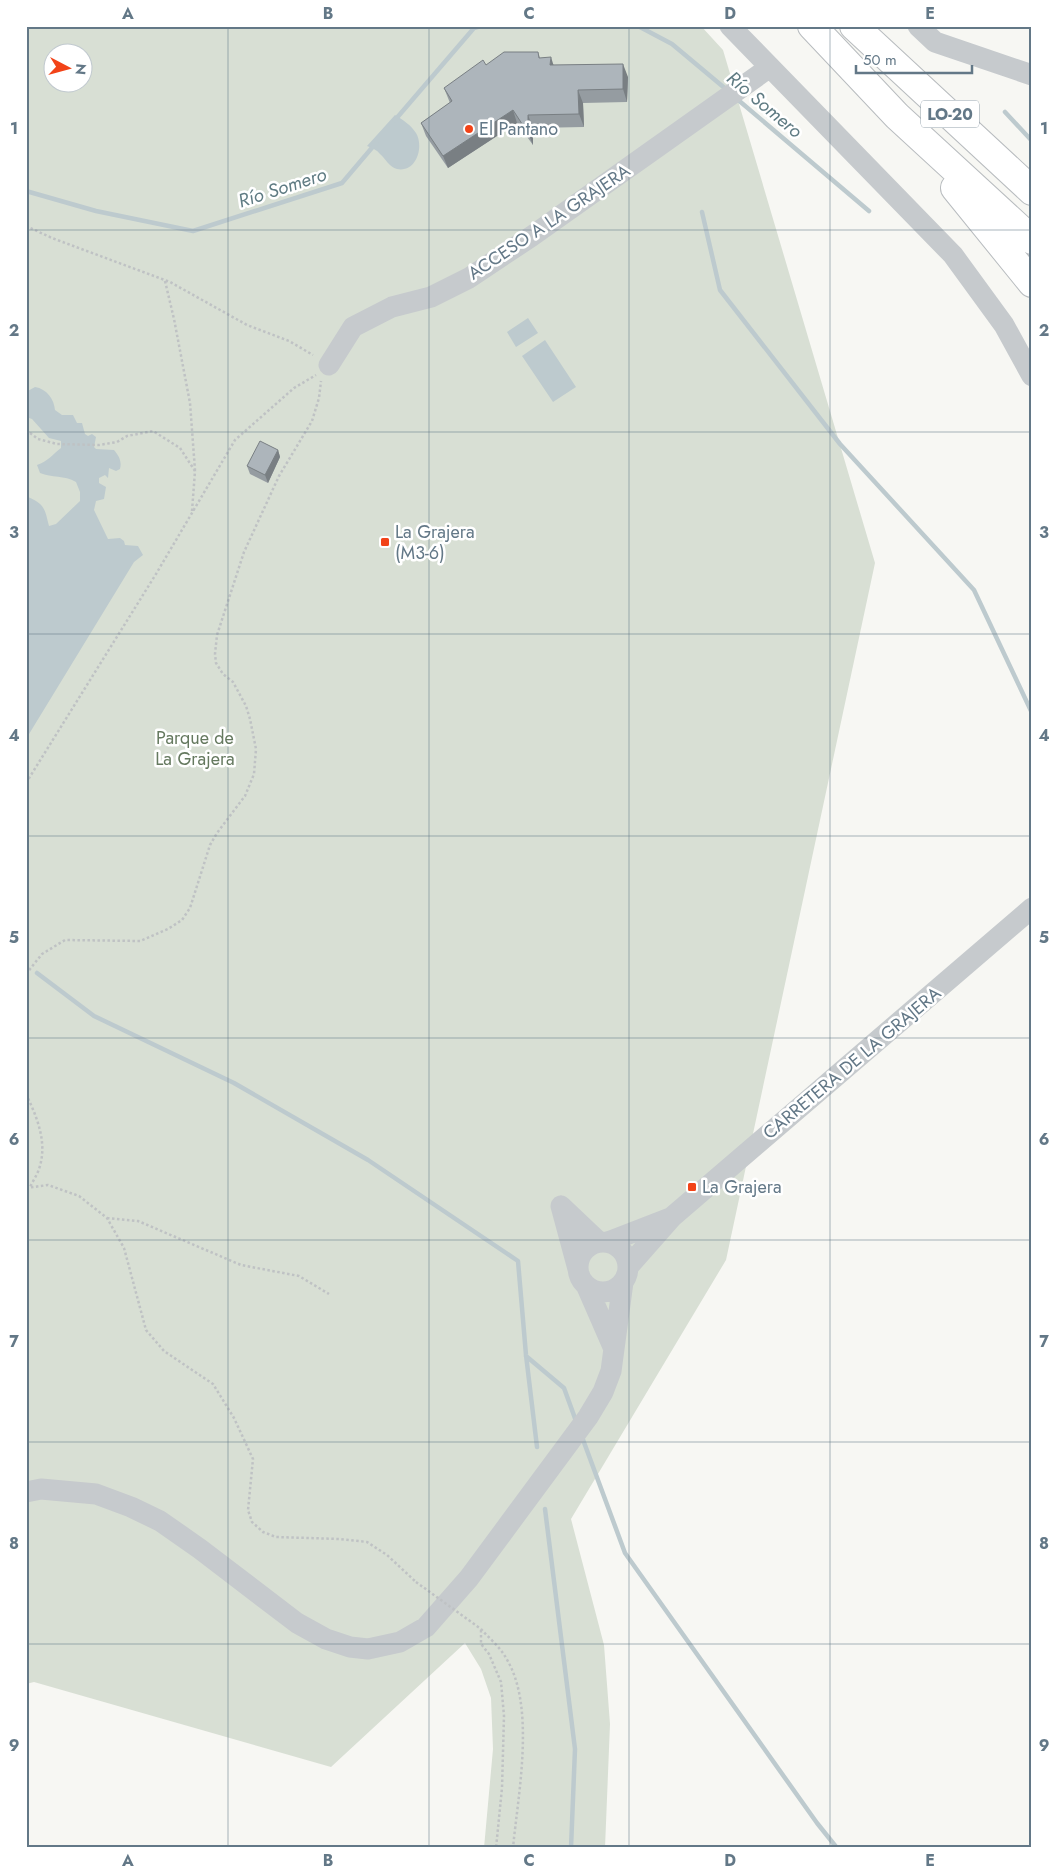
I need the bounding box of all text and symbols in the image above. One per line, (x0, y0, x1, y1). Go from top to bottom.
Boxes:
text: A (121, 2, 134, 25)
text: B (323, 2, 333, 25)
text: C (523, 2, 535, 25)
text: D (724, 2, 736, 25)
text: E (925, 2, 935, 25)
north arrow (42, 42, 92, 92)
scale bar (856, 42, 972, 74)
text: 50 m (863, 49, 897, 71)
text: N (70, 63, 91, 76)
water label: Río Somero (721, 65, 808, 144)
road number: LO-20 (921, 100, 979, 128)
place label: El Pantano (479, 116, 558, 142)
text: 1 (10, 117, 18, 140)
text: 1 (1040, 117, 1048, 140)
marker: El Pantano (463, 123, 475, 135)
street label: ACCESO A LA GRAJERA (463, 158, 635, 286)
water label: Río Somero (235, 161, 330, 214)
text: 2 (9, 319, 19, 342)
text: 2 (1039, 319, 1049, 342)
place label: La Grajera (M3-6) (395, 519, 475, 566)
text: 3 (9, 521, 19, 544)
text: 3 (1039, 521, 1049, 544)
marker: La Grajera (M3-6) (379, 536, 391, 548)
text: 4 (8, 724, 20, 747)
text: 4 (1038, 724, 1050, 747)
park label: Parque de La Grajera (155, 725, 235, 772)
text: 5 (9, 926, 19, 949)
text: 5 (1039, 926, 1049, 949)
street label: CARRETERA DE LA GRAJERA (757, 981, 947, 1145)
text: 6 (9, 1128, 19, 1151)
text: 6 (1039, 1128, 1049, 1151)
place label: La Grajera (702, 1174, 782, 1200)
marker: La Grajera (686, 1181, 698, 1193)
text: 7 (9, 1330, 19, 1353)
text: 7 (1039, 1330, 1049, 1353)
text: 8 (9, 1532, 19, 1555)
text: 8 (1039, 1532, 1049, 1555)
text: 9 (9, 1734, 19, 1757)
text: 9 (1039, 1734, 1049, 1757)
text: A (121, 1849, 134, 1872)
text: B (323, 1849, 333, 1872)
text: C (523, 1849, 535, 1872)
text: D (724, 1849, 736, 1872)
text: E (925, 1849, 935, 1872)

